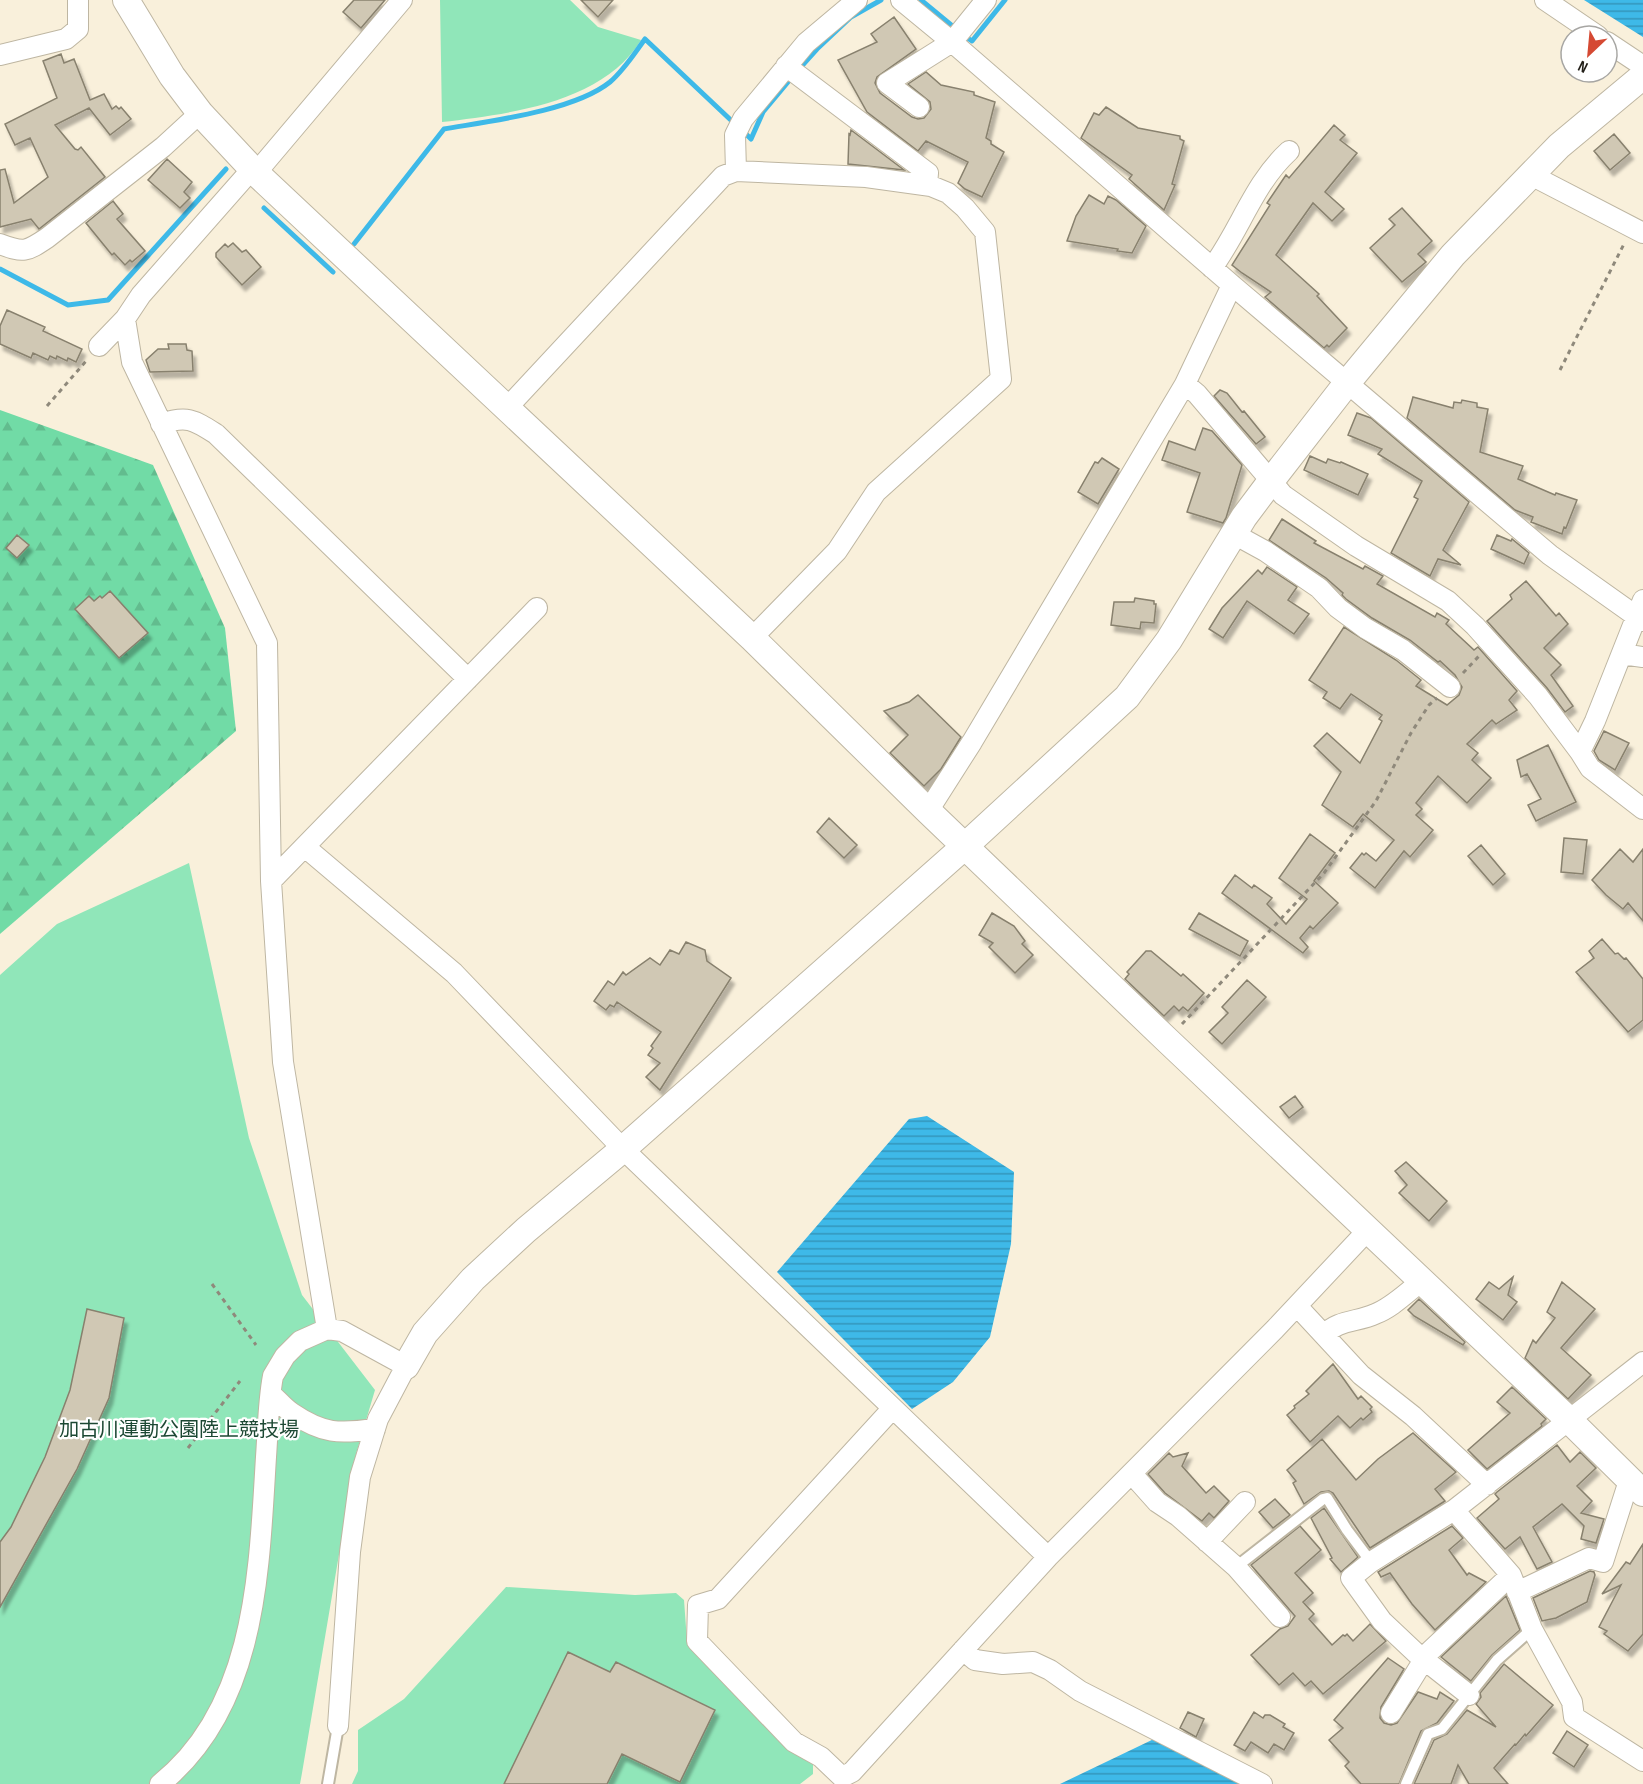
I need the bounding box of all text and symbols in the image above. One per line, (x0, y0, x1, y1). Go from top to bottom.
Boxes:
north arrow (1559, 24, 1619, 84)
text: N (1575, 56, 1591, 77)
park label: 加古川運動公園陸上競技場 (59, 1418, 299, 1442)

